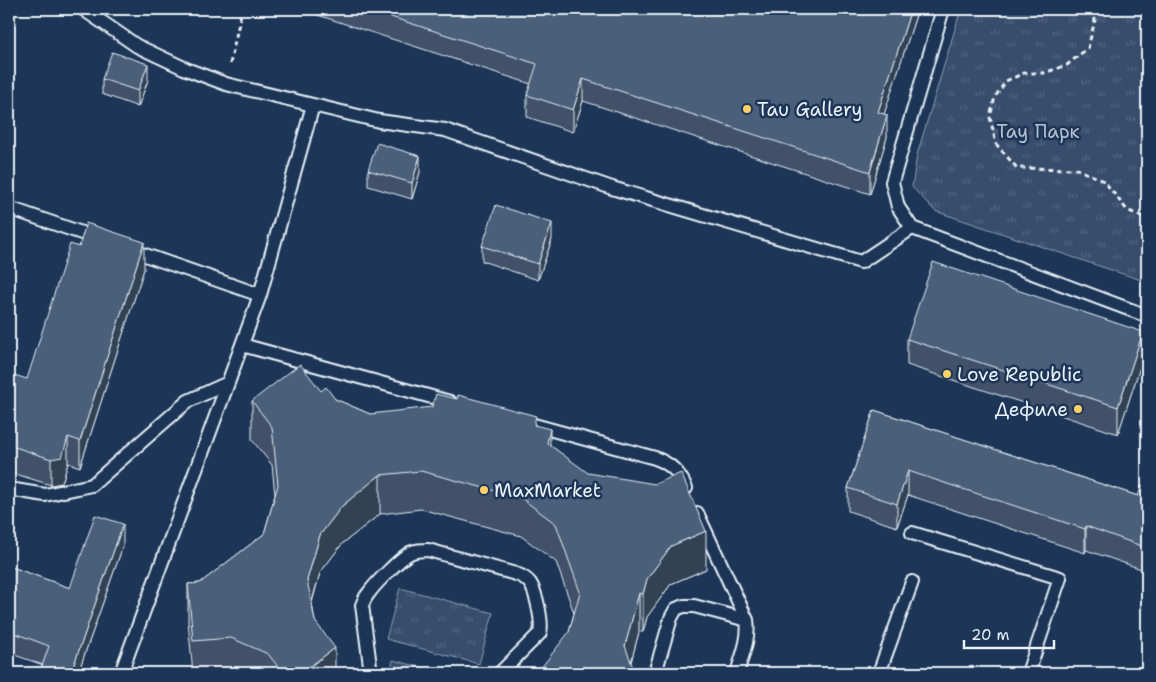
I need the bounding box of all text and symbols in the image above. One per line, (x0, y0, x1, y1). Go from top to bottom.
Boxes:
place label: Tau Gallery (757, 97, 863, 122)
marker: Tau Gallery (741, 103, 753, 115)
park label: Тау Парк (996, 119, 1080, 144)
place label: Love Republic (957, 362, 1082, 387)
marker: Love Republic (941, 368, 953, 380)
place label: Дефиле (995, 397, 1068, 422)
marker: Дефиле (1072, 403, 1084, 415)
place label: MaxMarket (494, 478, 601, 503)
marker: MaxMarket (478, 484, 490, 496)
scale bar (964, 617, 1054, 649)
text: 20 m (971, 625, 1010, 645)

